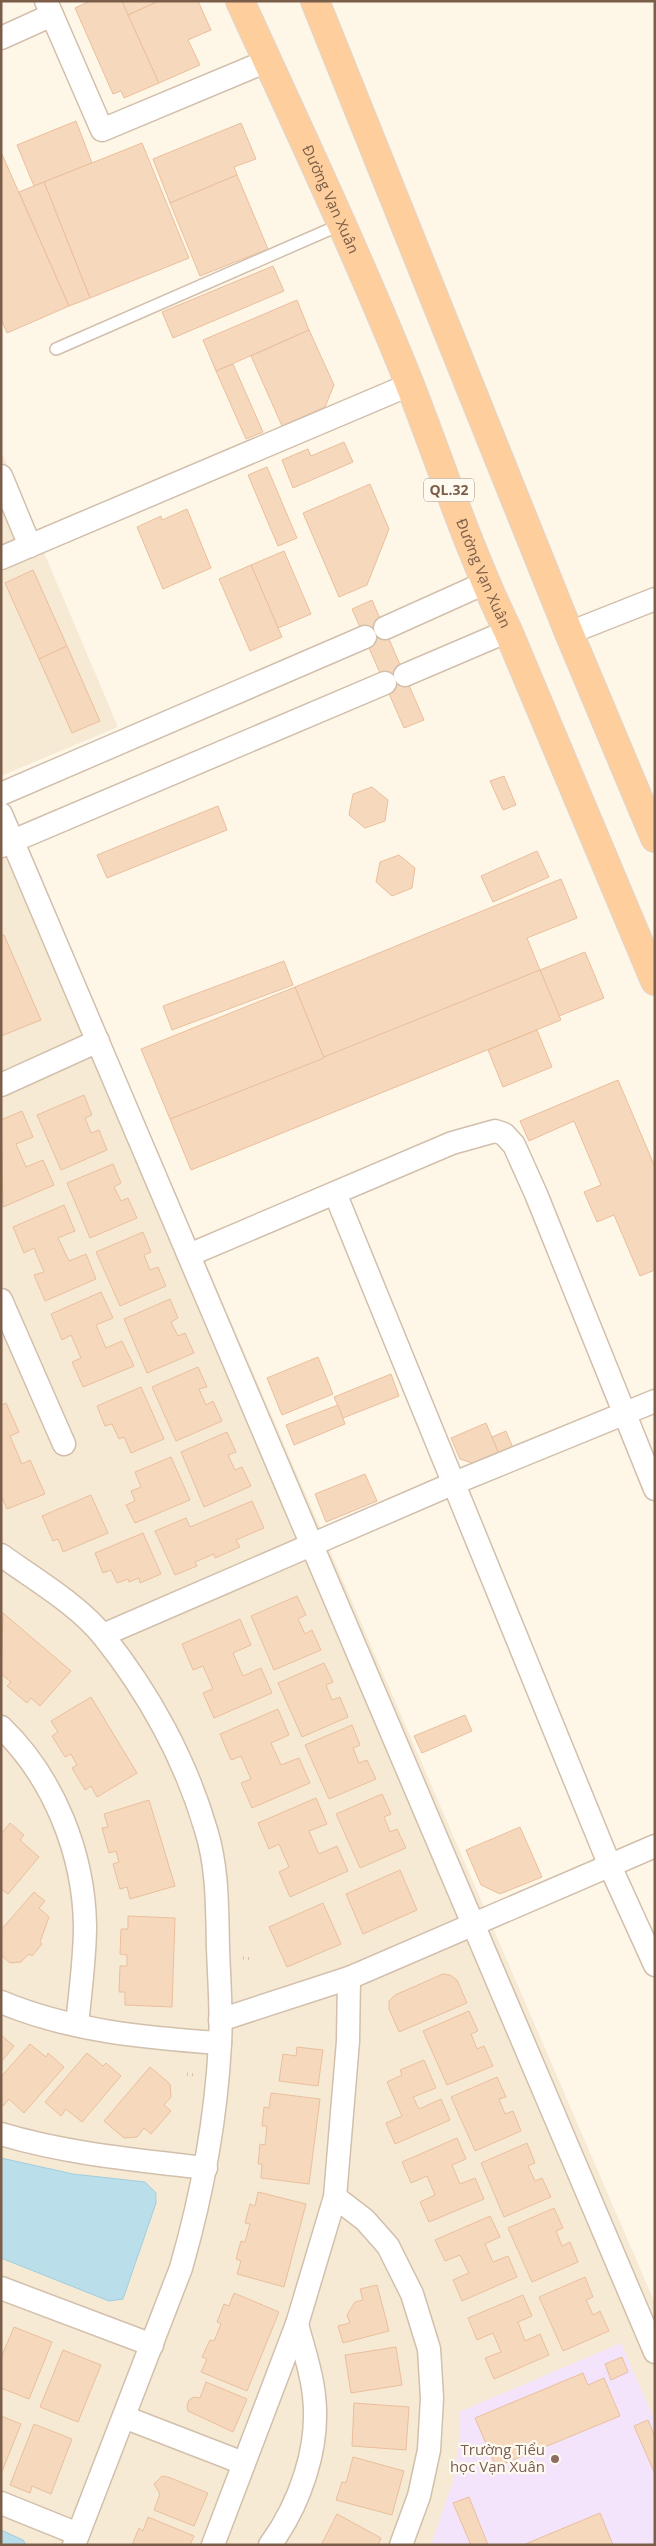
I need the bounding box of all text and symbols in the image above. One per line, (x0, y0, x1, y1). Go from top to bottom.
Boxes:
street label: Đường Vạn Xuân (298, 141, 364, 256)
road number: QL.32 (424, 478, 474, 502)
street label: Đường Vạn Xuân (452, 515, 516, 631)
place label: Trường Tiểu học Vạn Xuân (450, 2439, 545, 2476)
marker: Trường Tiểu học Vạn Xuân (549, 2453, 561, 2465)

